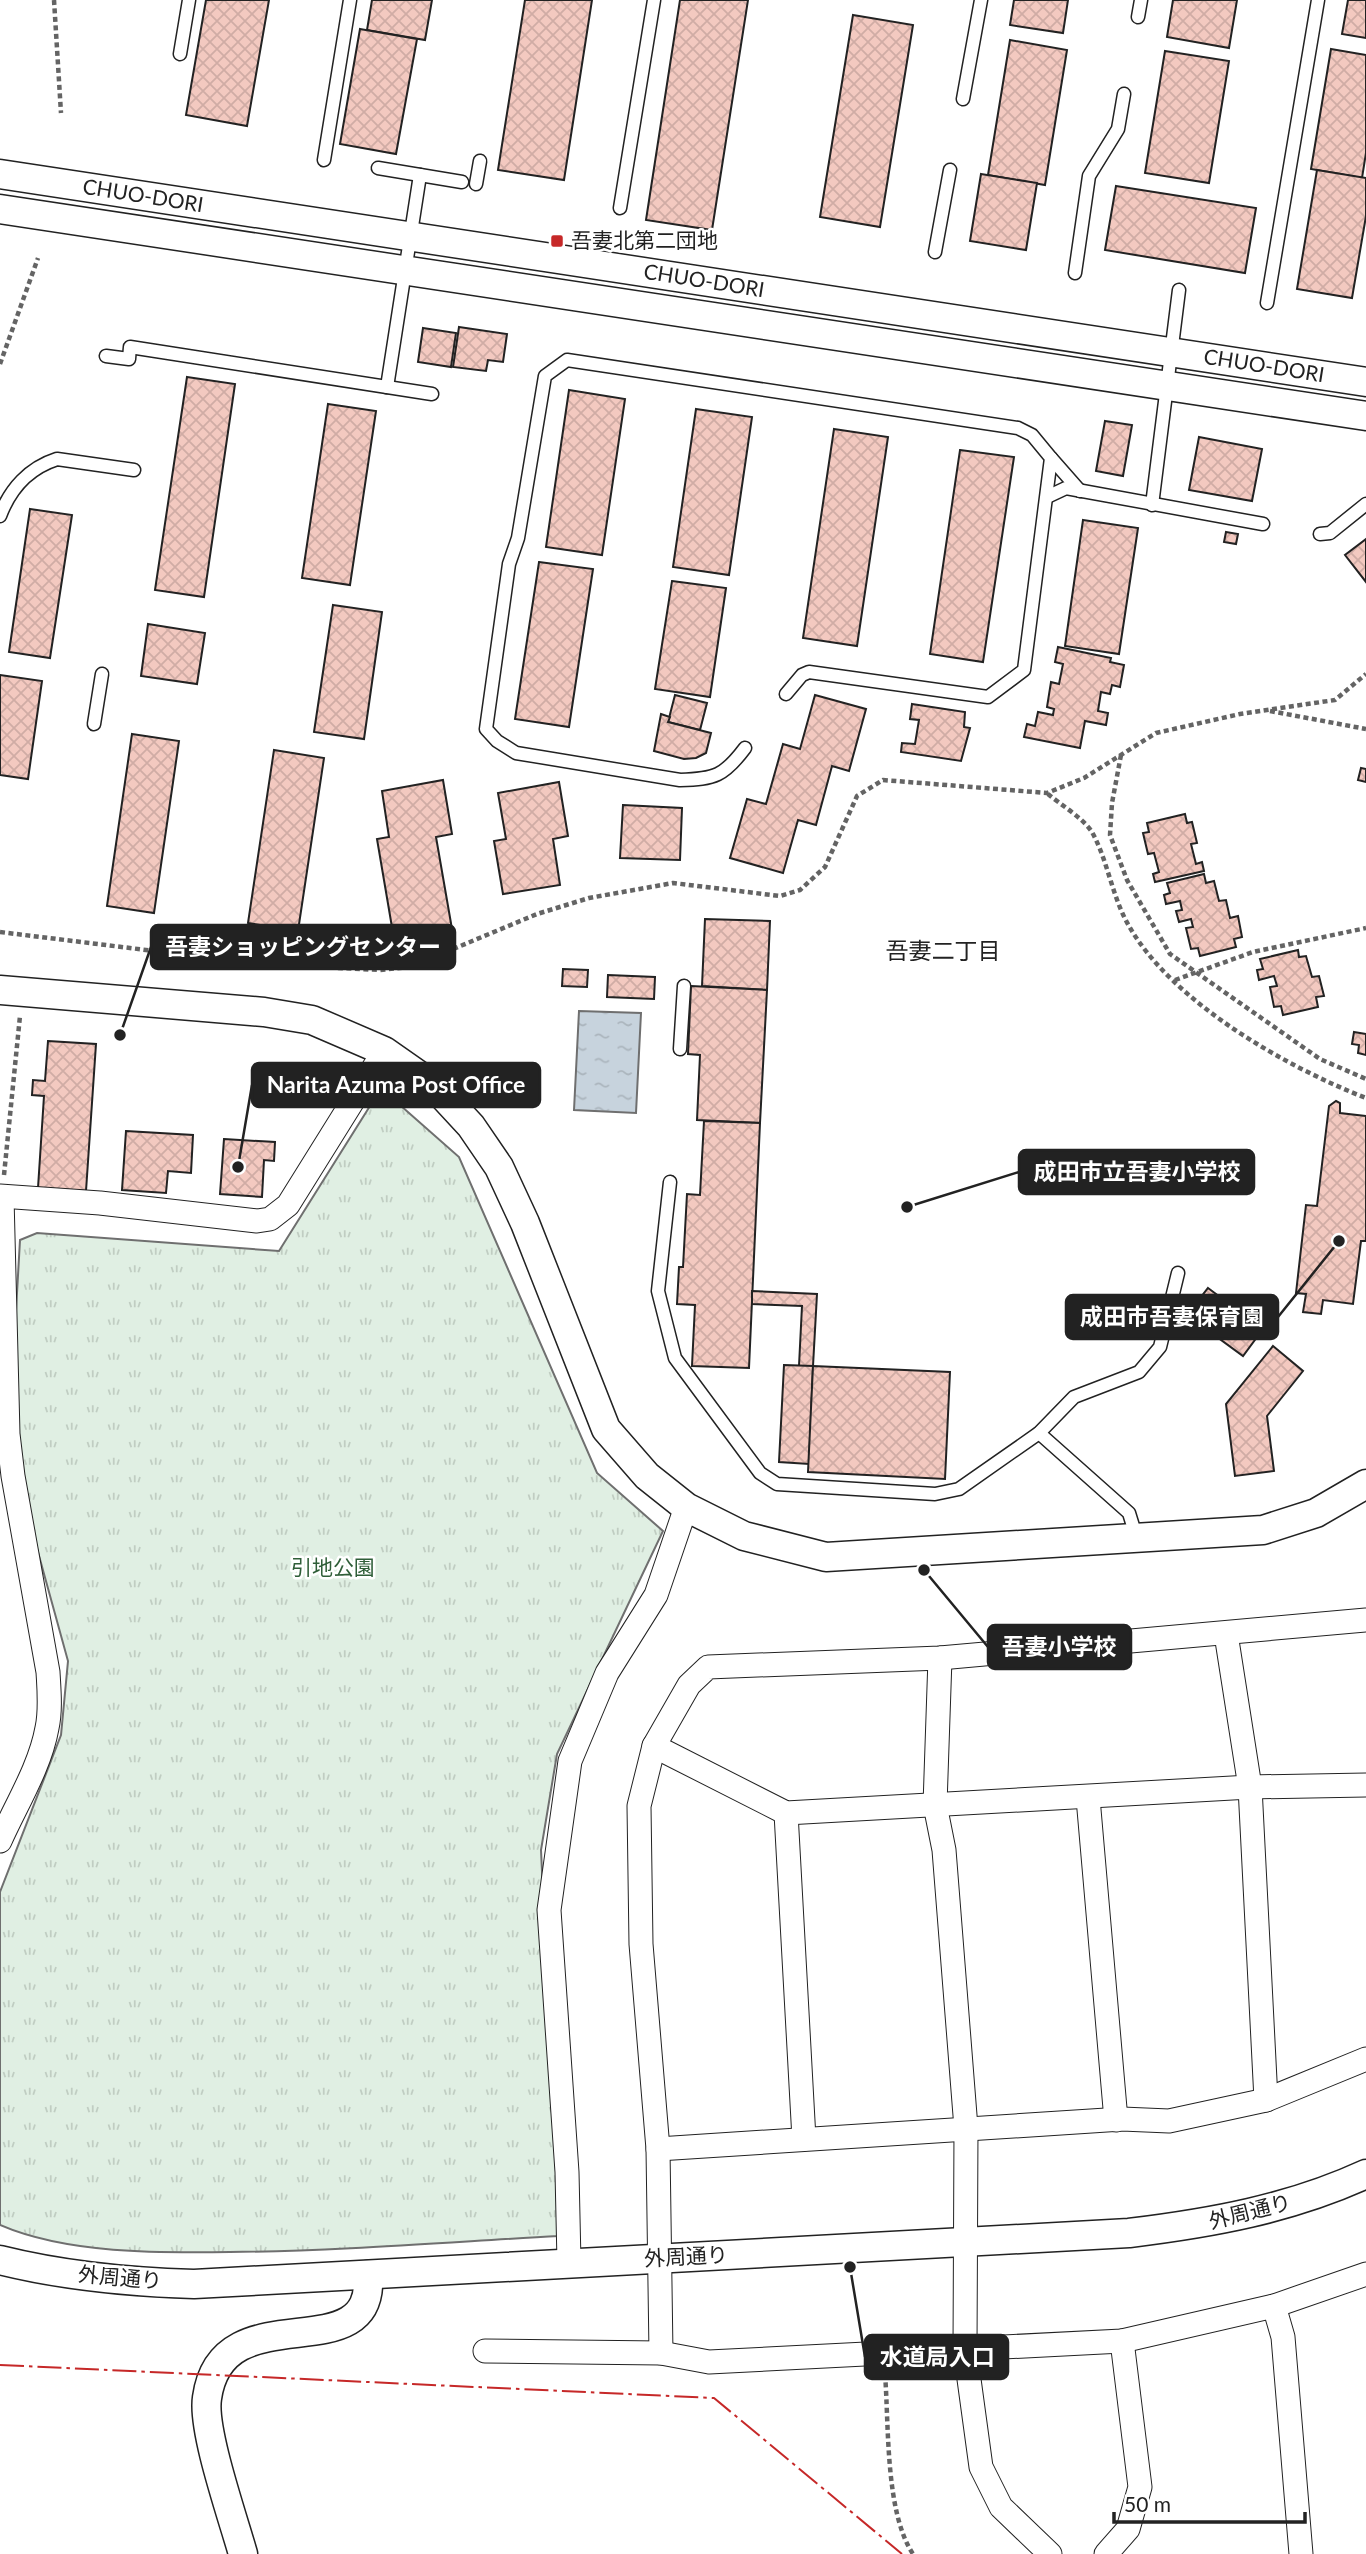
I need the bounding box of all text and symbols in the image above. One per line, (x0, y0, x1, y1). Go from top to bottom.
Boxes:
street label: CHUO-DORI (81, 173, 205, 216)
place label: 吾妻北第二団地 (571, 227, 718, 252)
marker: 吾妻北第二団地 (549, 233, 565, 249)
street label: CHUO-DORI (642, 258, 766, 301)
street label: CHUO-DORI (1202, 343, 1326, 386)
callout: 吾妻ショッピングセンター (151, 925, 455, 969)
text: 吾妻ショッピングセンター (165, 932, 441, 960)
district label: 吾妻二丁目 (886, 936, 1001, 964)
callout: Narita Azuma Post Office (252, 1063, 540, 1107)
text: Narita Azuma Post Office (267, 1070, 525, 1098)
callout: 成田市立吾妻小学校 (1019, 1150, 1254, 1194)
text: 成田市立吾妻小学校 (1034, 1157, 1241, 1185)
callout: 成田市吾妻保育園 (1066, 1295, 1278, 1339)
text: 成田市吾妻保育園 (1080, 1302, 1264, 1330)
park label: 引地公園 (291, 1554, 375, 1579)
callout: 吾妻小学校 (988, 1625, 1131, 1669)
text: 吾妻小学校 (1002, 1632, 1117, 1660)
street label: 外周通り (1206, 2188, 1293, 2233)
street label: 外周通り (643, 2241, 729, 2270)
street label: 外周通り (77, 2260, 163, 2293)
callout: 水道局入口 (865, 2335, 1008, 2379)
text: 水道局入口 (880, 2342, 995, 2370)
scale bar (1114, 2480, 1305, 2524)
text: 50 m (1124, 2491, 1171, 2516)

